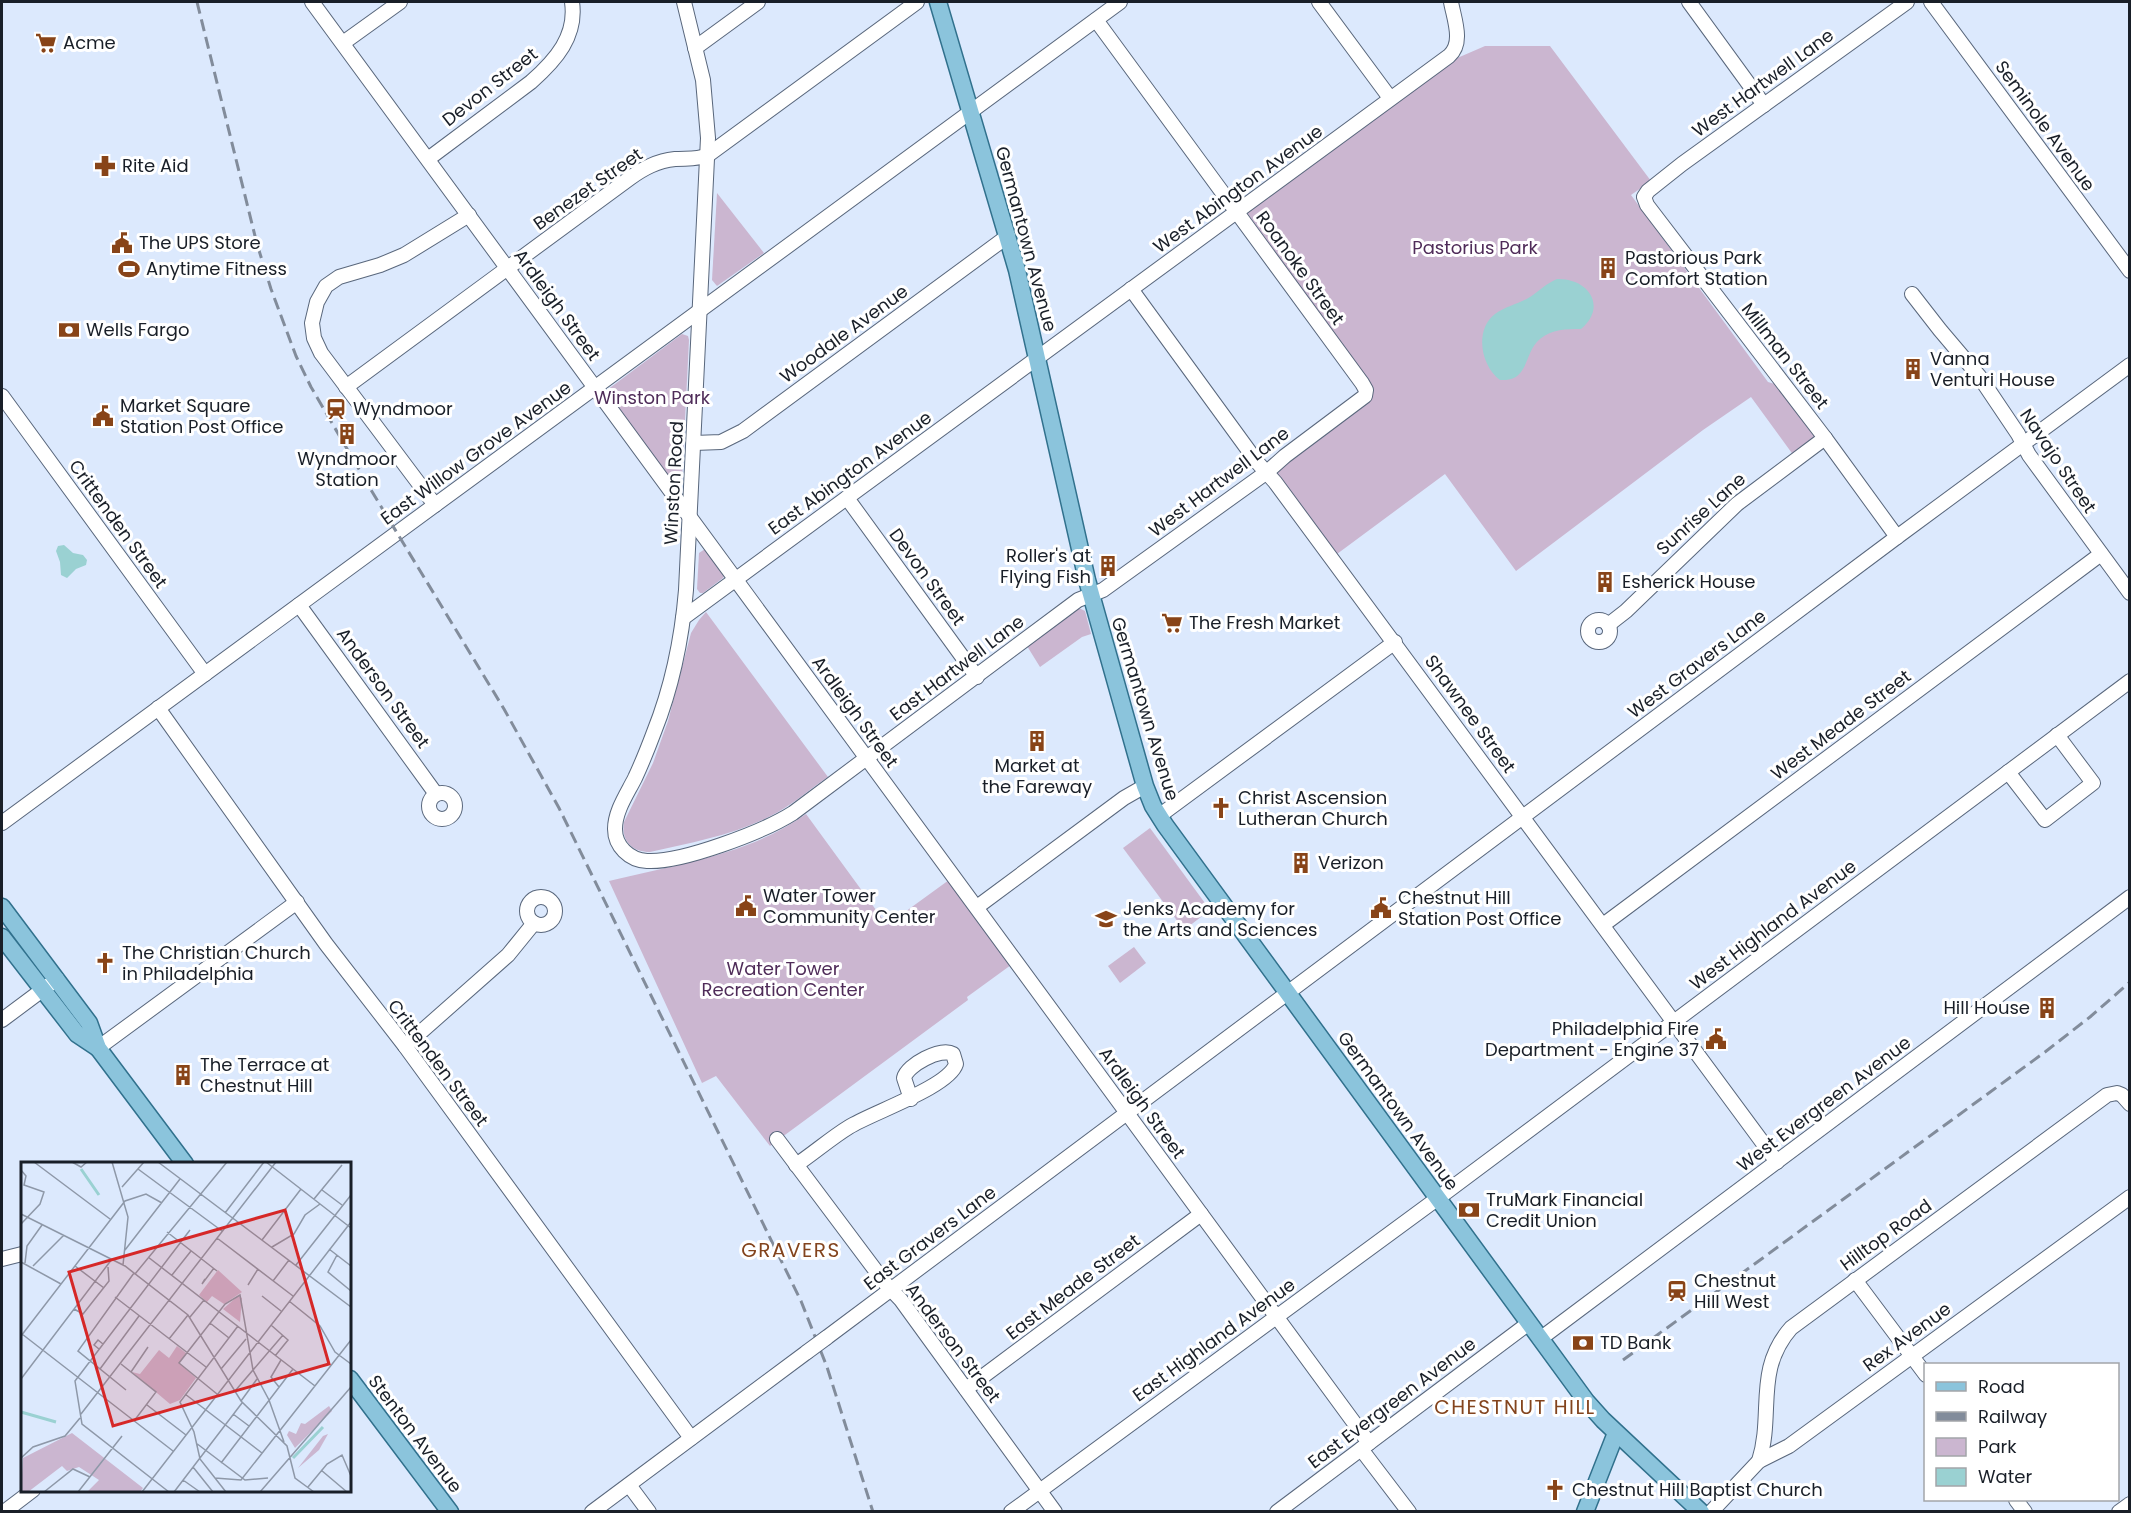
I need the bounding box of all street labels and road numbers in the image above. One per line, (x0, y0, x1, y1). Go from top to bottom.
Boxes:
street label: West Hartwell Lane (1687, 23, 1839, 143)
street label: Devon Street (437, 41, 543, 132)
street label: Seminole Avenue (1990, 55, 2101, 196)
street label: West Abington Avenue (1148, 119, 1328, 259)
street label: Benezet Street (528, 142, 647, 236)
street label: Germantown Avenue (990, 143, 1063, 334)
street label: Roanoke Street (1250, 205, 1350, 330)
street label: Ardleigh Street (508, 244, 606, 366)
street label: Woodale Avenue (774, 279, 913, 389)
street label: Millman Street (1736, 297, 1835, 414)
street label: East Willow Grove Avenue (375, 375, 576, 530)
street label: Navajo Street (2014, 404, 2102, 518)
street label: East Abington Avenue (763, 405, 937, 540)
street label: Winston Road (658, 420, 689, 546)
street label: West Hartwell Lane (1143, 421, 1294, 543)
street label: Crittenden Street (63, 454, 174, 593)
street label: Sunrise Lane (1650, 467, 1751, 561)
street label: Devon Street (884, 523, 971, 630)
street label: West Gravers Lane (1622, 603, 1771, 724)
street label: East Hartwell Lane (884, 609, 1029, 726)
street label: Germantown Avenue (1106, 614, 1185, 804)
street label: Anderson Street (331, 622, 436, 753)
street label: Shawnee Street (1419, 650, 1522, 778)
street label: Ardleigh Street (806, 651, 904, 773)
street label: West Meade Street (1766, 664, 1916, 785)
street label: West Highland Avenue (1684, 854, 1861, 996)
street label: Crittenden Street (382, 994, 494, 1131)
street label: Germantown Avenue (1332, 1026, 1465, 1195)
street label: West Evergreen Avenue (1732, 1030, 1916, 1177)
street label: Ardleigh Street (1093, 1042, 1191, 1164)
street label: East Gravers Lane (858, 1180, 1001, 1296)
street label: Hilltop Road (1835, 1193, 1937, 1276)
street label: East Meade Street (1001, 1228, 1145, 1345)
street label: East Highland Avenue (1127, 1272, 1300, 1407)
street label: Anderson Street (900, 1278, 1007, 1408)
street label: Rex Avenue (1858, 1296, 1956, 1377)
street label: East Evergreen Avenue (1303, 1331, 1481, 1474)
street label: Stenton Avenue (363, 1370, 468, 1498)

